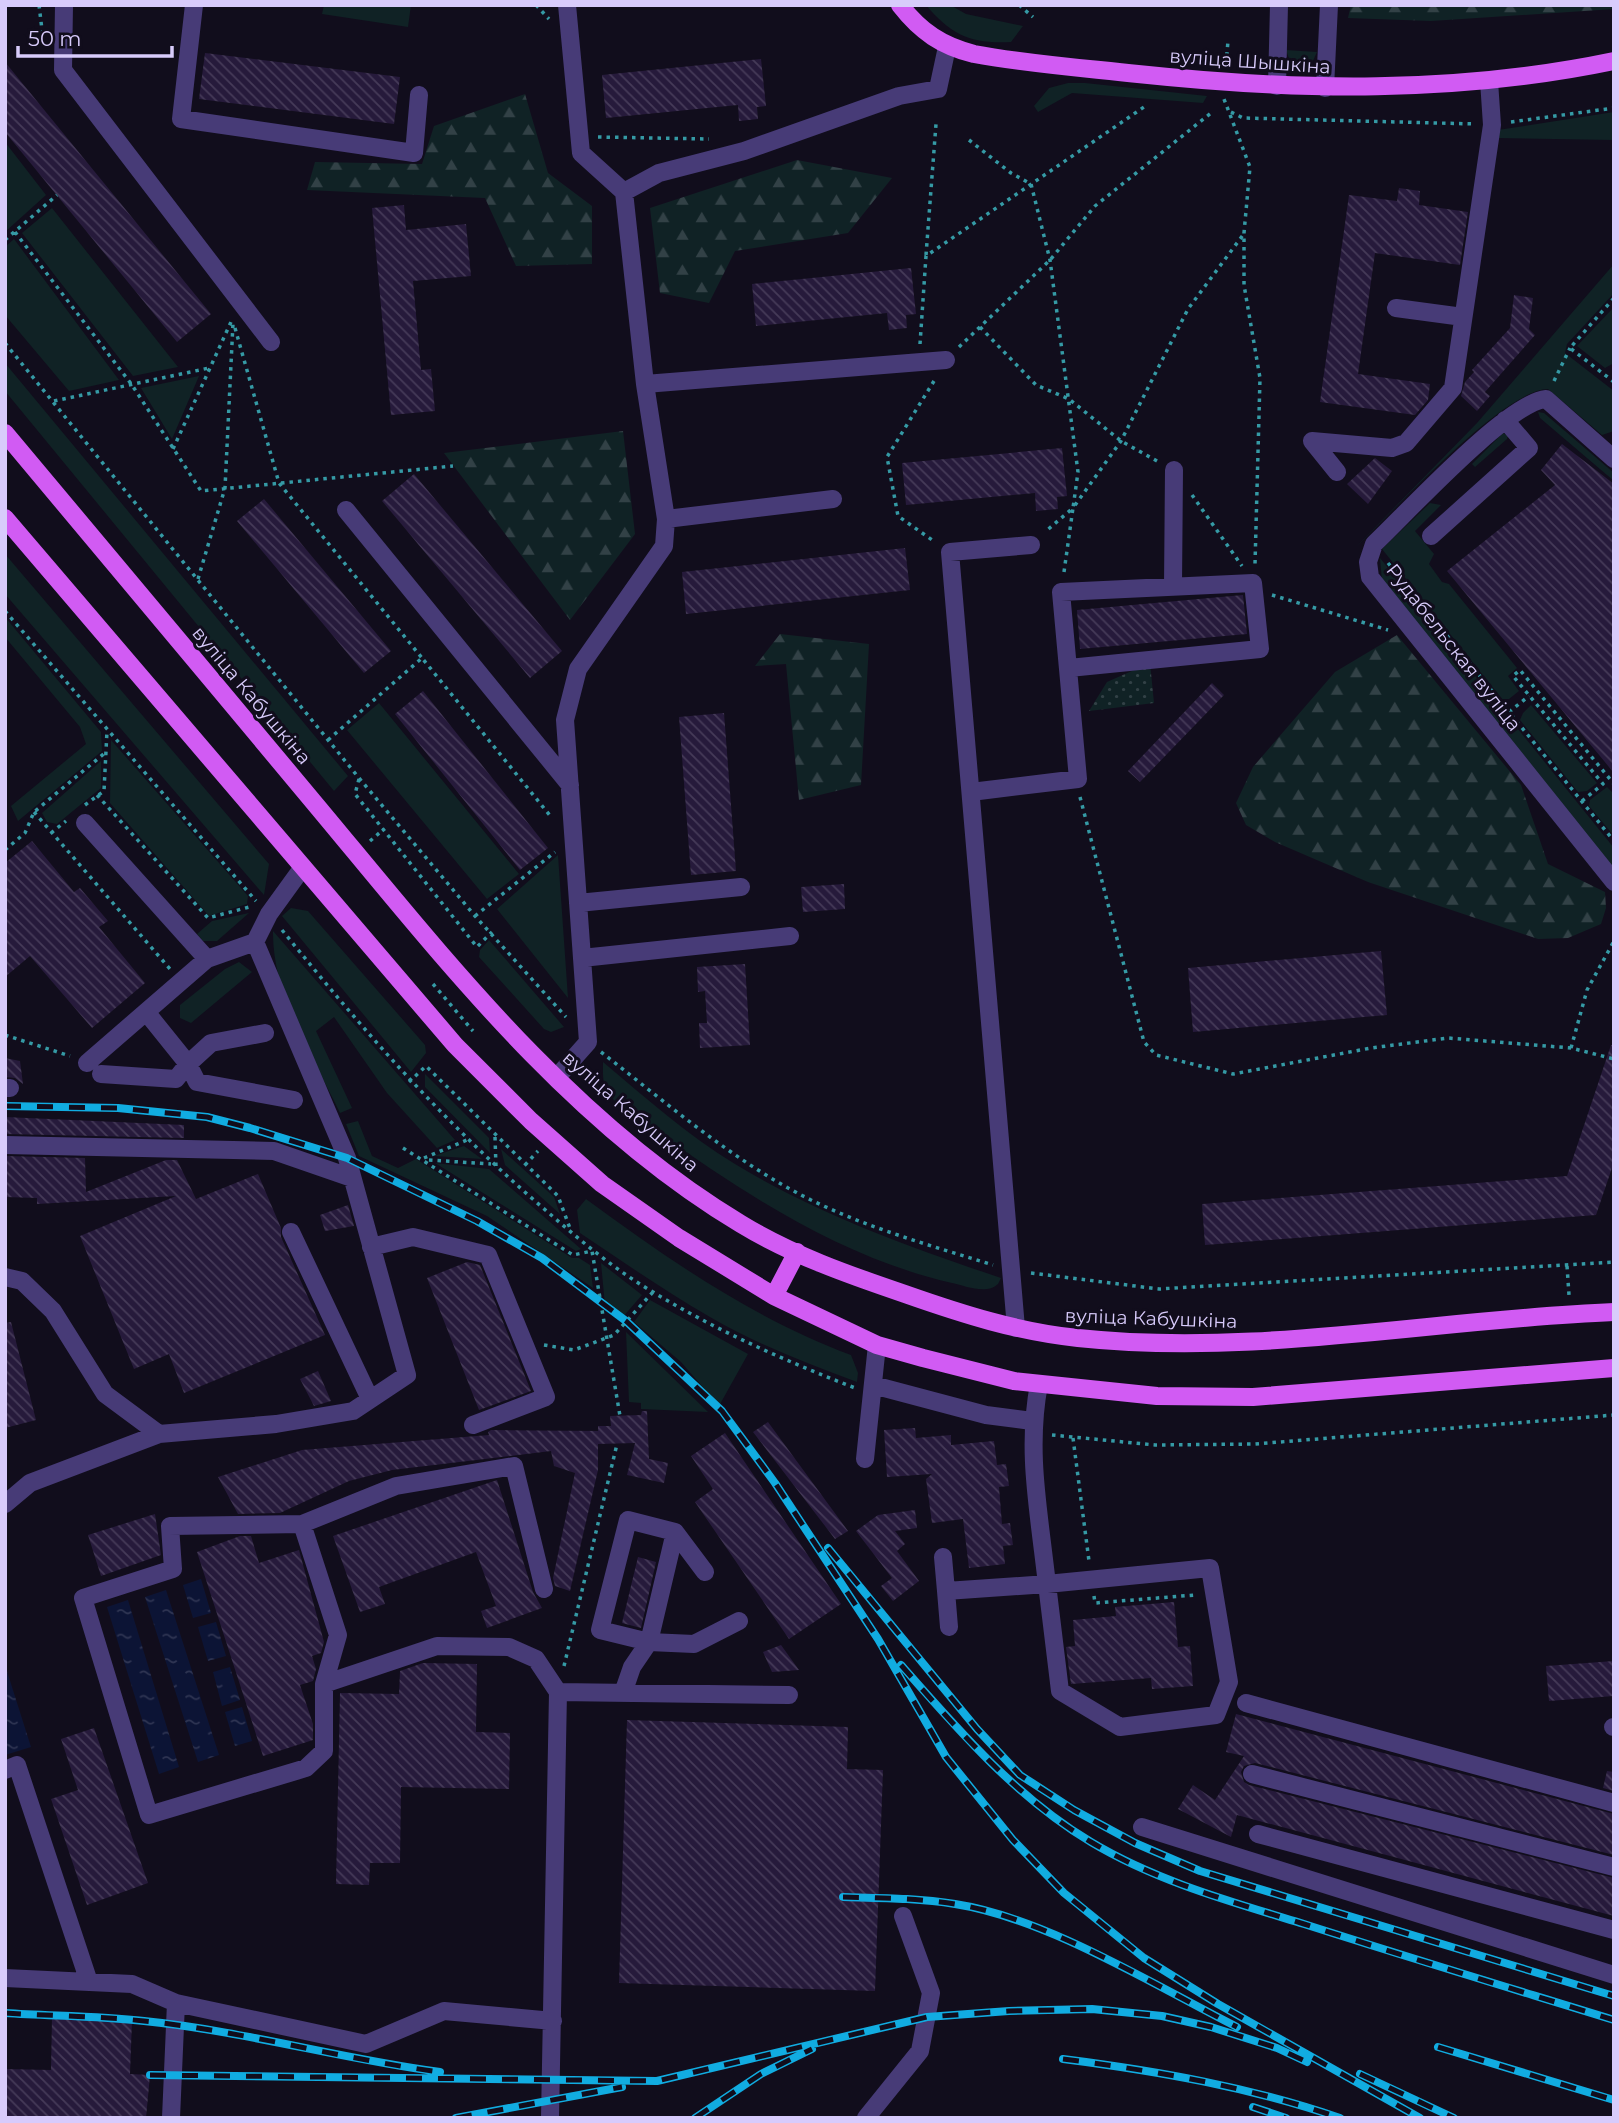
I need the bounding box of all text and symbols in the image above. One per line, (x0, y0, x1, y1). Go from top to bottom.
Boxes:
scale bar (18, 14, 172, 58)
text: 50 m (28, 26, 82, 51)
street label: вуліца Шышкіна (1169, 44, 1331, 79)
street label: Рудабельская вуліца (1381, 559, 1526, 735)
street label: вуліца Кабушкіна (187, 622, 316, 769)
street label: вуліца Кабушкіна (558, 1046, 703, 1177)
street label: вуліца Кабушкіна (1064, 1304, 1238, 1333)

